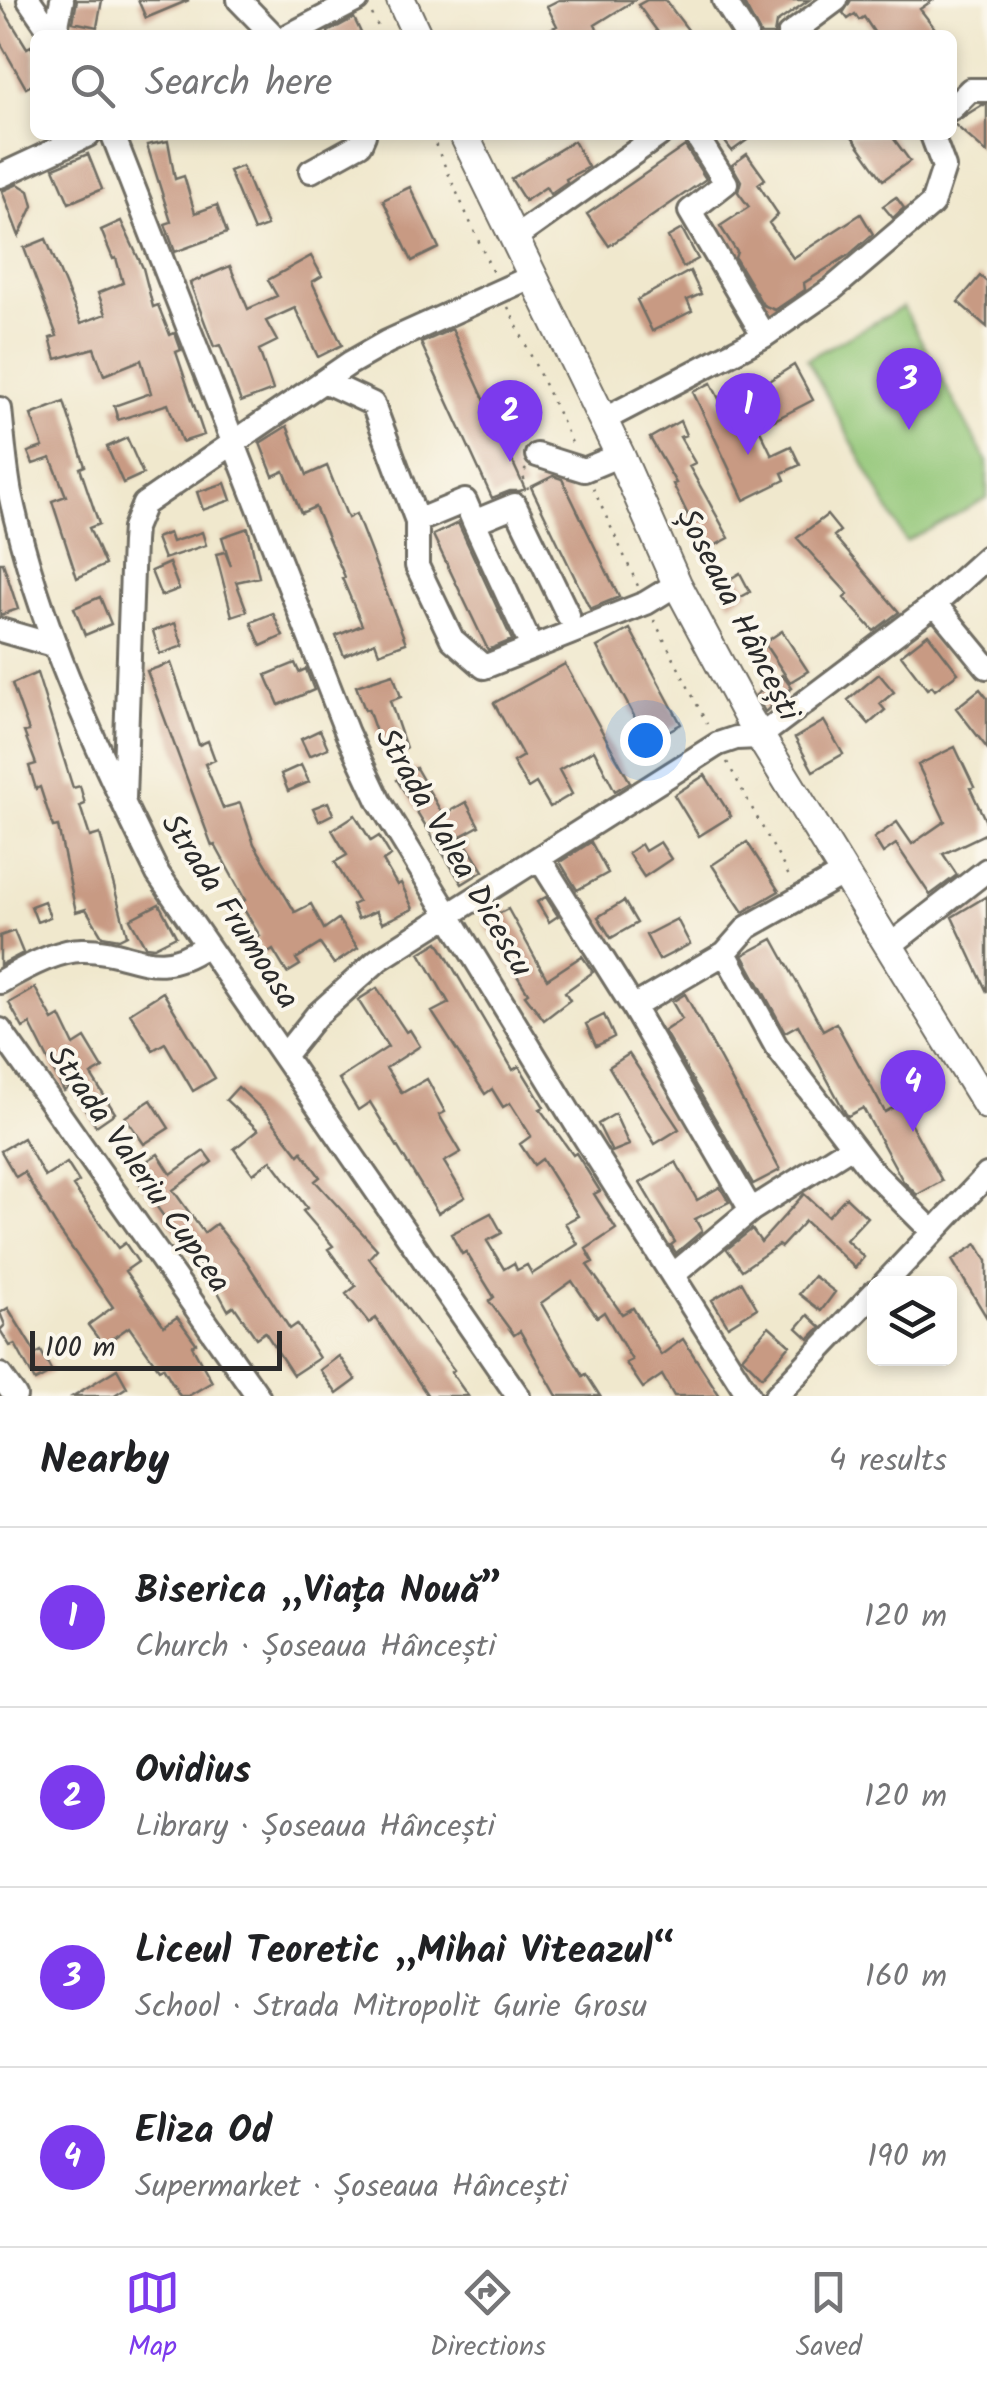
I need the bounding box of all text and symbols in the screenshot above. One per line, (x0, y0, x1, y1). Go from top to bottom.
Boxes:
search box (30, 30, 957, 140)
text: Search here (145, 55, 332, 115)
icon: search (65, 58, 120, 113)
pin: 3 (876, 348, 942, 430)
pin: 1 (716, 372, 780, 455)
pin: 2 (478, 380, 542, 462)
street label: Șoseaua Hâncești (661, 499, 813, 732)
your location (620, 715, 671, 766)
street label: Strada Valea Dicescu (361, 719, 545, 987)
street label: Strada Frumoasa (146, 804, 312, 1020)
street label: Strada Valeriu Cupcea (33, 1035, 243, 1305)
pin: 4 (880, 1050, 946, 1132)
map controls (867, 1276, 957, 1366)
button: layers (867, 1276, 957, 1366)
scale bar (30, 1326, 282, 1370)
text: 100 m (45, 1326, 115, 1371)
text: Nearby (40, 1428, 169, 1495)
text: 4 results (829, 1436, 947, 1487)
text: Biserica „Viața Nouă” (135, 1562, 502, 1622)
text: 1 (68, 1592, 77, 1643)
text: 120 m (864, 1592, 947, 1643)
text: Church · Șoseaua Hâncești (135, 1622, 496, 1673)
text: Ovidius (135, 1742, 251, 1802)
text: 2 (63, 1772, 82, 1823)
text: 120 m (864, 1772, 947, 1823)
text: Library · Șoseaua Hâncești (135, 1802, 495, 1853)
text: Liceul Teoretic „Mihai Viteazul“ (135, 1922, 676, 1982)
text: 3 (64, 1952, 81, 2003)
text: 160 m (865, 1952, 947, 2003)
text: School · Strada Mitropolit Gurie Grosu (135, 1982, 647, 2033)
text: Eliza Od (135, 2102, 272, 2162)
text: 4 (64, 2132, 81, 2183)
text: 190 m (867, 2132, 947, 2183)
text: Supermarket · Șoseaua Hâncești (135, 2162, 568, 2213)
tab: Map (125, 2265, 180, 2370)
tab: Directions (430, 2265, 546, 2370)
tab: Saved (796, 2265, 862, 2370)

